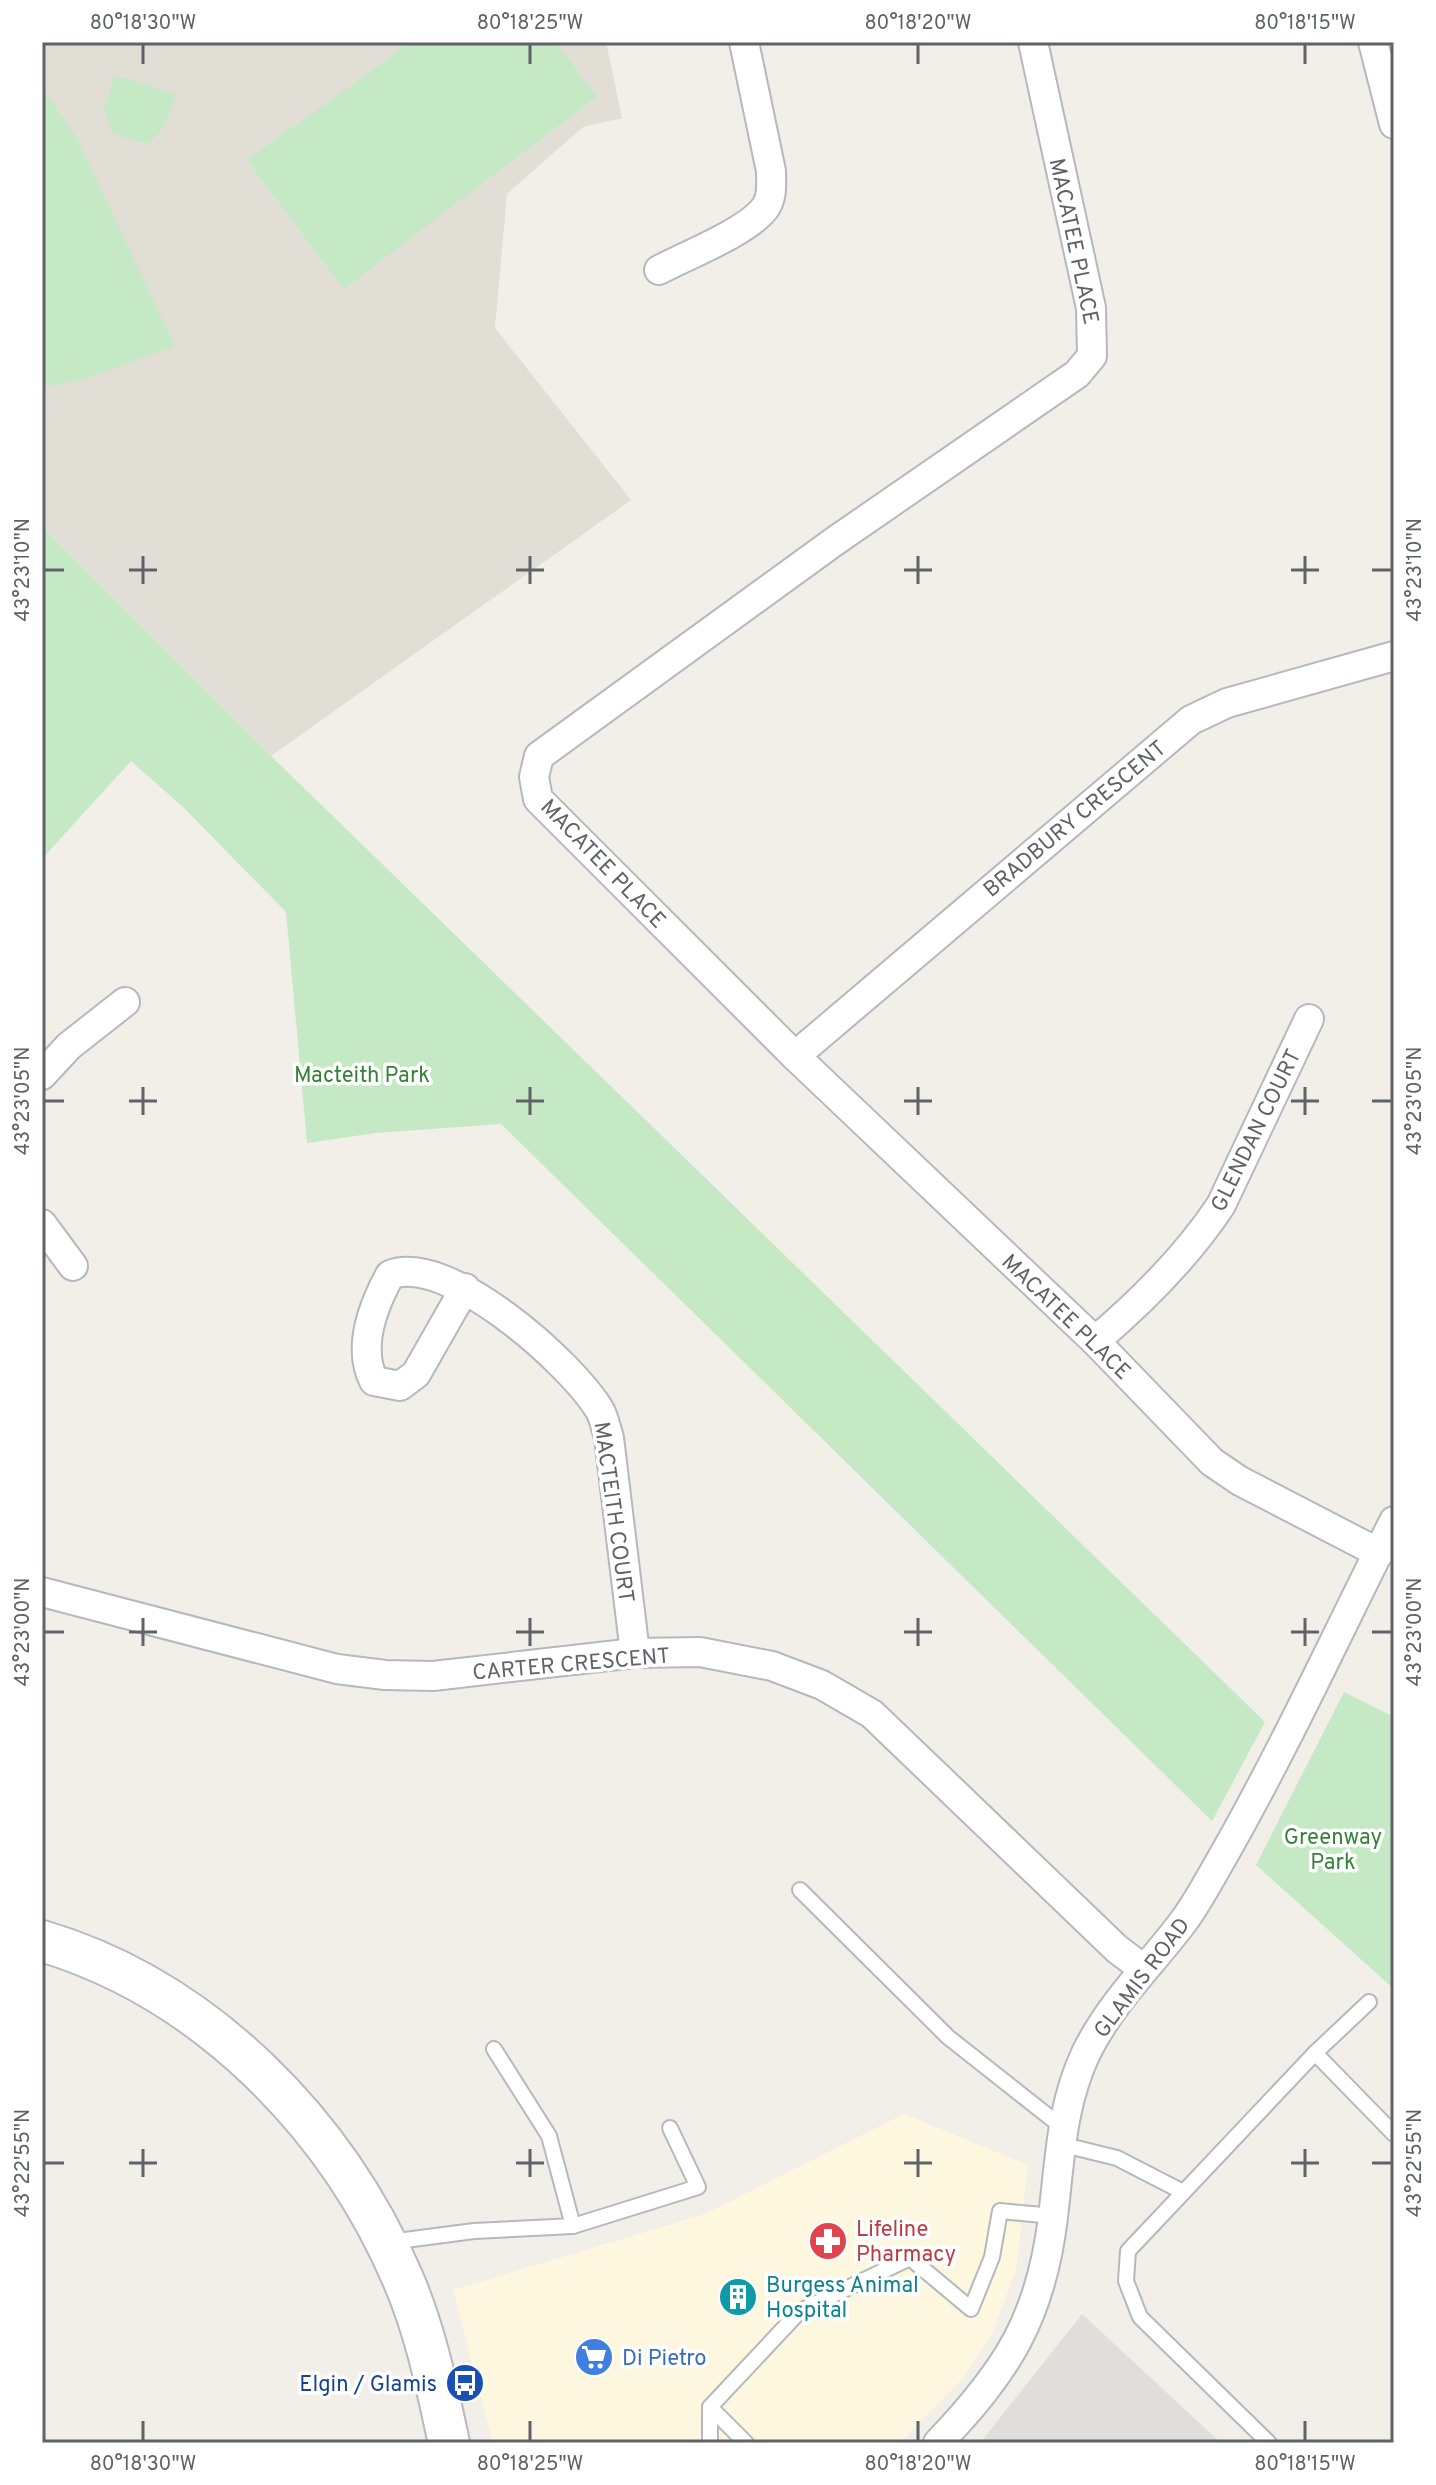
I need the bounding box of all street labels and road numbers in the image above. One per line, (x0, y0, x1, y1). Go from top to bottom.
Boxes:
street label: MACATEE PLACE (1042, 156, 1103, 327)
street label: BRADBURY CRESCENT (979, 736, 1172, 904)
street label: MACATEE PLACE (534, 794, 671, 935)
street label: GLENDAN COURT (1206, 1046, 1308, 1217)
street label: MACATEE PLACE (995, 1249, 1136, 1386)
street label: MACTEITH COURT (586, 1420, 639, 1605)
street label: CARTER CRESCENT (471, 1643, 671, 1688)
street label: GLAMIS ROAD (1089, 1913, 1197, 2044)

